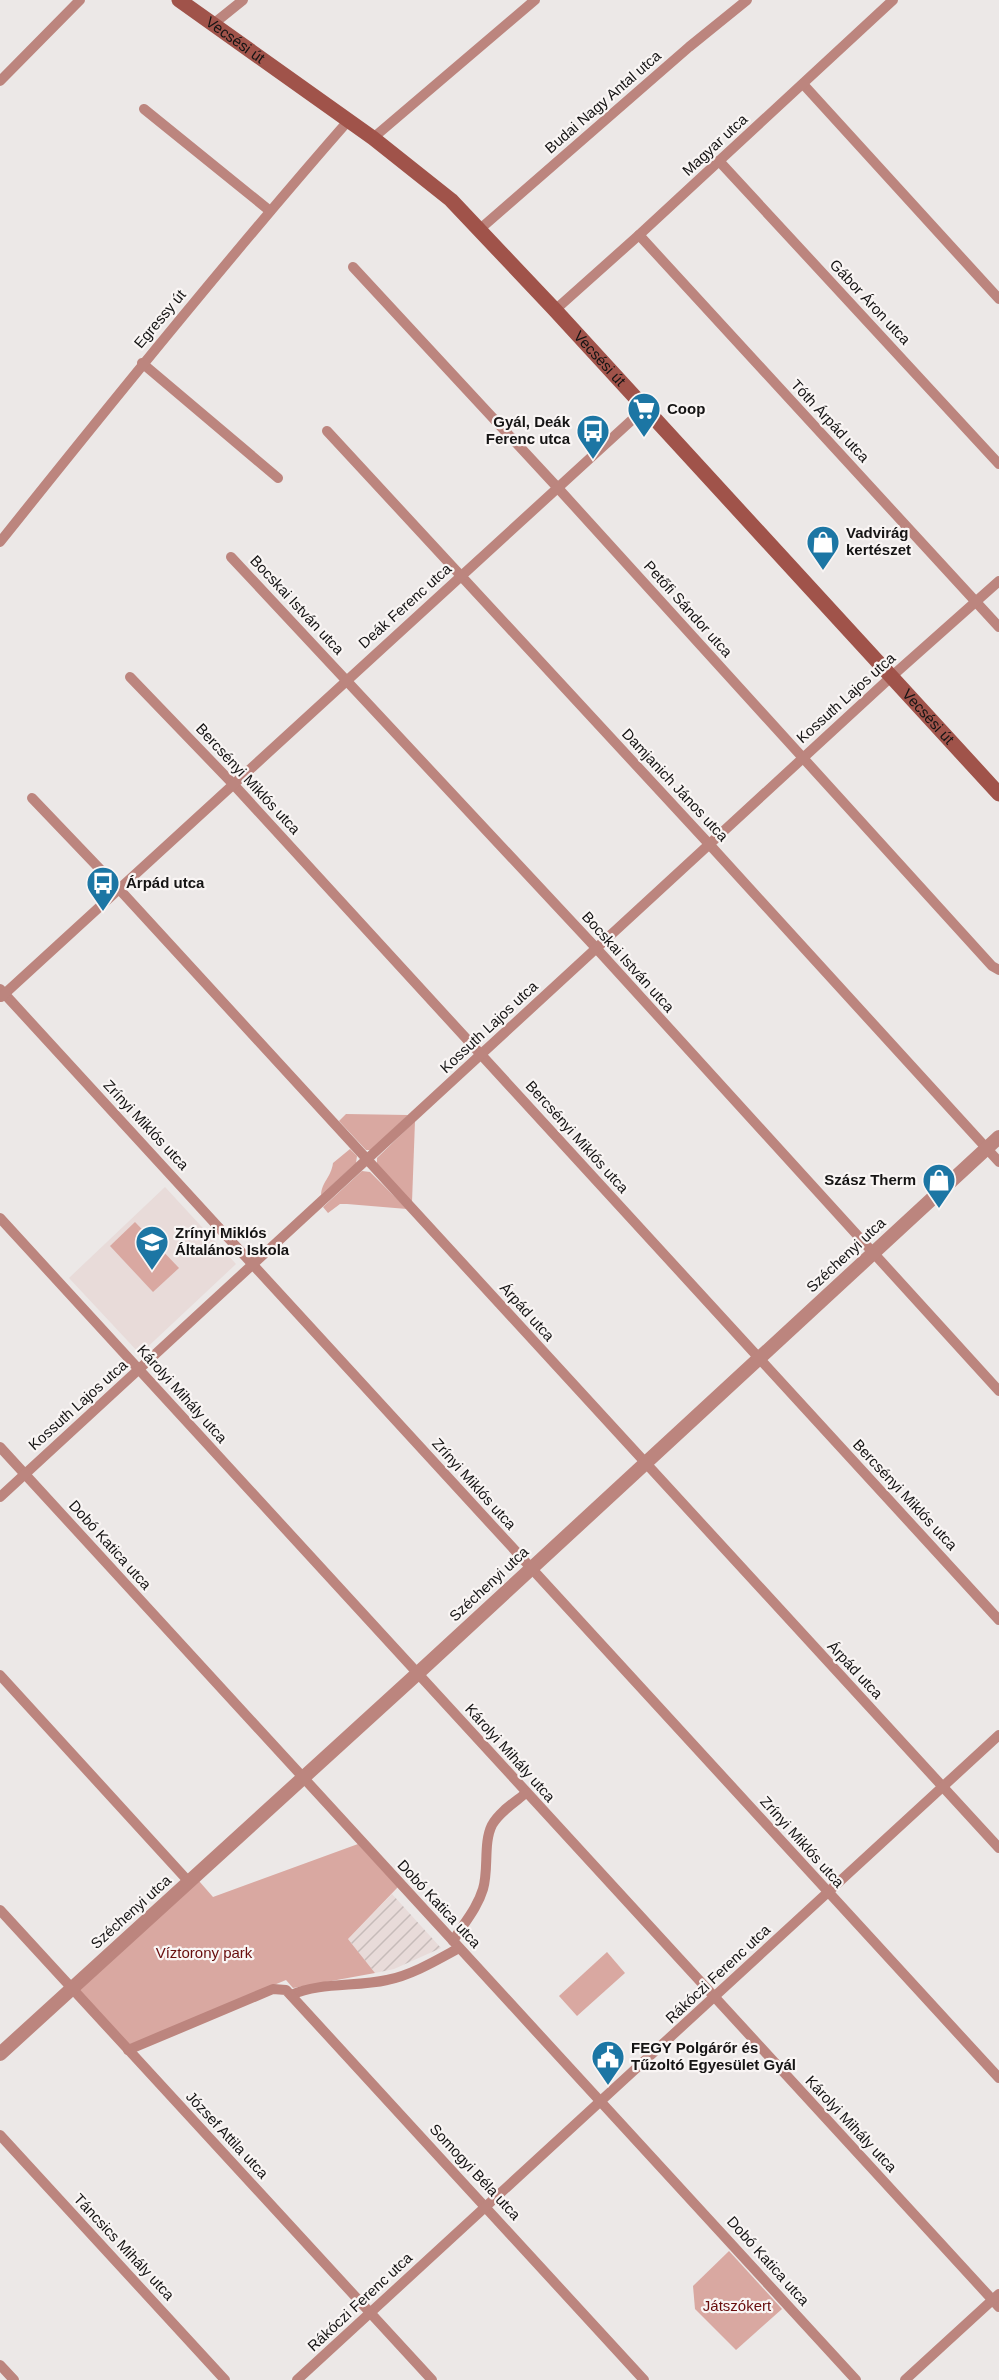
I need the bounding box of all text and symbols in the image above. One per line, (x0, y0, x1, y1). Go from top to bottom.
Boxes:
street label: Vecsési út (203, 13, 269, 67)
street label: Budai Nagy Antal utca (541, 46, 664, 156)
street label: Magyar utca (679, 110, 751, 179)
street label: Gábor Áron utca (827, 256, 915, 348)
street label: Egressy út (130, 285, 189, 351)
street label: Vecsési út (571, 327, 630, 390)
street label: Tóth Árpád utca (788, 376, 873, 466)
supermarket icon: Coop (626, 391, 662, 438)
place label: Coop (667, 400, 705, 417)
place label: Gyál, Deák Ferenc utca (486, 413, 571, 447)
bus stop icon: Gyál, Deák Ferenc utca (575, 413, 611, 460)
shop icon: Vadvirág kertészet (805, 524, 841, 571)
place label: Vadvirág kertészet (846, 524, 911, 558)
street label: Bocskai István utca (247, 552, 348, 658)
street label: Petőfi Sándor utca (641, 557, 736, 661)
street label: Deák Ferenc utca (355, 559, 455, 652)
street label: Kossuth Lajos utca (793, 648, 899, 746)
street label: Vecsési út (899, 685, 958, 748)
street label: Bercsényi Miklós utca (193, 720, 304, 838)
street label: Damjanich János utca (619, 725, 732, 845)
bus stop icon: Árpád utca (85, 865, 121, 912)
place label: Árpád utca (126, 874, 205, 891)
street label: Bocskai István utca (579, 908, 678, 1016)
street label: Kossuth Lajos utca (437, 977, 541, 1076)
street label: Zrínyi Miklós utca (100, 1076, 193, 1174)
street label: Bercsényi Miklós utca (523, 1077, 633, 1197)
shop icon: Szász Therm (921, 1162, 957, 1209)
place label: Szász Therm (824, 1171, 916, 1188)
street label: Széchenyi utca (803, 1213, 889, 1296)
school or university icon: Zrínyi Miklós Általános Iskola (134, 1224, 170, 1271)
place label: Zrínyi Miklós Általános Iskola (175, 1224, 290, 1258)
street label: Árpád utca (497, 1279, 558, 1345)
street label: Károlyi Mihály utca (134, 1341, 231, 1447)
street label: Kossuth Lajos utca (25, 1355, 131, 1453)
street label: Zrínyi Miklós utca (429, 1435, 520, 1533)
street label: Bercsényi Miklós utca (850, 1436, 961, 1554)
street label: Dobó Katica utca (66, 1497, 155, 1593)
street label: Széchenyi utca (446, 1542, 532, 1625)
street label: Árpád utca (824, 1637, 887, 1702)
street label: Károlyi Mihály utca (462, 1700, 559, 1806)
street label: Zrínyi Miklós utca (757, 1793, 848, 1891)
street label: Dobó Katica utca (394, 1856, 485, 1952)
street label: Széchenyi utca (87, 1871, 175, 1952)
street label: Rákóczi Ferenc utca (662, 1920, 774, 2026)
park label: Víztorony park (156, 1944, 253, 1961)
public building icon: FEGY Polgárőr és Tűzoltó Egyesület Gyál (590, 2039, 626, 2086)
place label: FEGY Polgárőr és Tűzoltó Egyesület Gyál (631, 2039, 796, 2073)
street label: Károlyi Mihály utca (802, 2072, 901, 2176)
street label: József Attila utca (183, 2088, 272, 2182)
street label: Somogyi Béla utca (426, 2120, 525, 2224)
street label: Táncsics Mihály utca (71, 2190, 178, 2304)
street label: Dobó Katica utca (724, 2213, 813, 2309)
street label: Rákóczi Ferenc utca (304, 2248, 416, 2354)
park label: Játszókert (703, 2297, 772, 2314)

